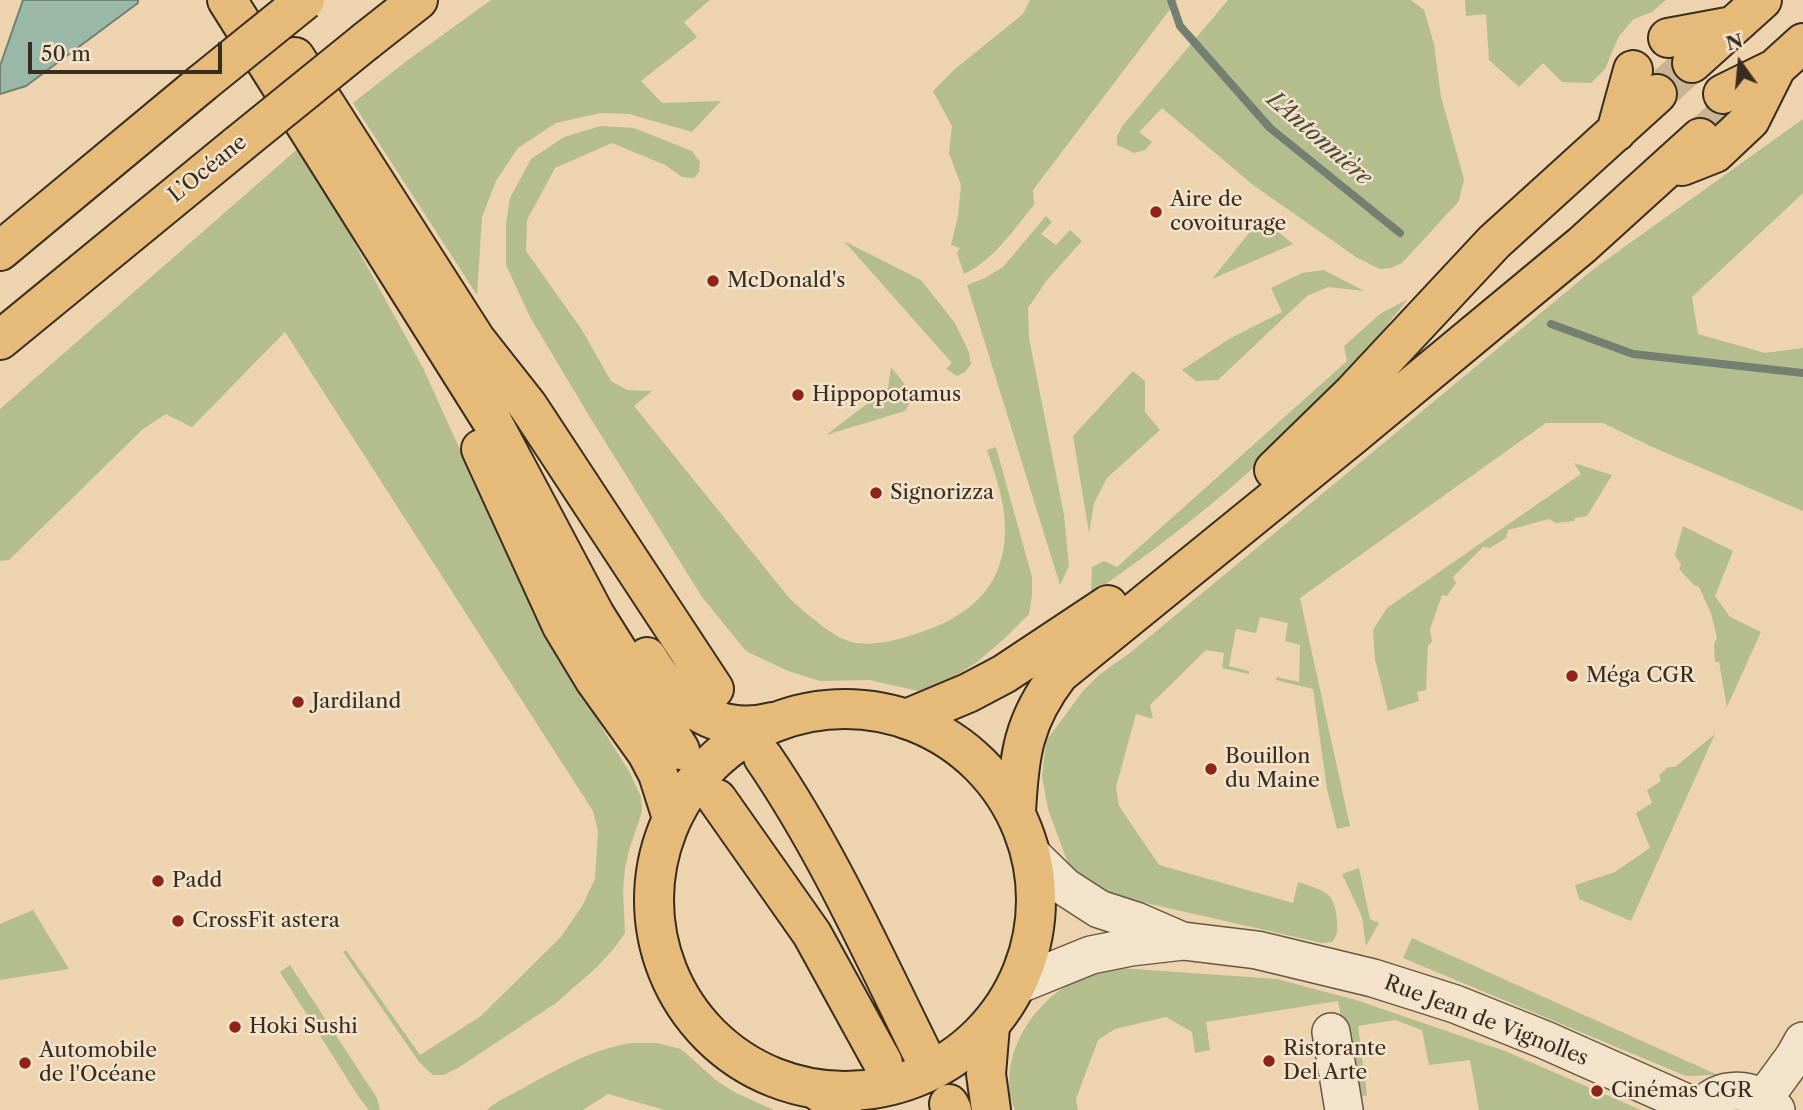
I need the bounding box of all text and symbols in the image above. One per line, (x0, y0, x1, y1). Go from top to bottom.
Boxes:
scale bar (32, 28, 226, 72)
north arrow (1705, 28, 1775, 98)
text: N (1723, 29, 1745, 55)
text: 50 m (41, 41, 91, 66)
water label: L'Antonnière (1261, 86, 1377, 192)
street label: L’Océane (164, 130, 252, 208)
place label: Aire de covoiturage (1170, 187, 1286, 237)
marker: Aire de covoiturage (1148, 204, 1164, 220)
place label: McDonald's (727, 268, 845, 294)
marker: McDonald's (705, 273, 721, 289)
place label: Hippopotamus (812, 382, 961, 408)
marker: Hippopotamus (790, 387, 806, 403)
place label: Signorizza (890, 480, 994, 506)
marker: Signorizza (868, 485, 884, 501)
place label: Méga CGR (1586, 663, 1695, 689)
marker: Méga CGR (1564, 668, 1580, 684)
place label: Jardiland (312, 689, 401, 715)
marker: Jardiland (290, 694, 306, 710)
place label: Bouillon du Maine (1225, 744, 1320, 794)
marker: Bouillon du Maine (1203, 761, 1219, 777)
place label: Padd (172, 868, 222, 894)
marker: Padd (150, 873, 166, 889)
place label: CrossFit astera (192, 908, 340, 934)
marker: CrossFit astera (170, 913, 186, 929)
street label: Rue Jean de Vignolles (1380, 970, 1592, 1072)
place label: Hoki Sushi (249, 1014, 358, 1040)
marker: Hoki Sushi (227, 1019, 243, 1035)
place label: Ristorante Del Arte (1283, 1036, 1386, 1086)
place label: Automobile de l'Océane (39, 1038, 157, 1088)
marker: Ristorante Del Arte (1261, 1053, 1277, 1069)
marker: Automobile de l'Océane (17, 1055, 33, 1071)
place label: Cinémas CGR (1611, 1078, 1752, 1104)
marker: Cinémas CGR (1589, 1083, 1605, 1099)

